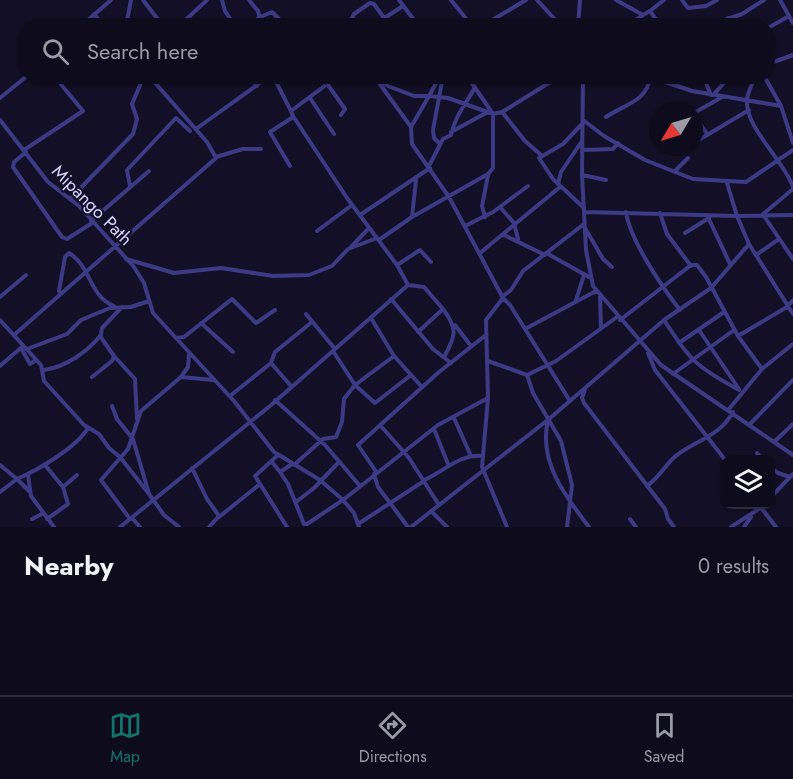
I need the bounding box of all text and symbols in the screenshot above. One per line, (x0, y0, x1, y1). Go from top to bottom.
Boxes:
search box (18, 18, 775, 84)
icon: search (39, 35, 72, 68)
text: Search here (87, 35, 198, 67)
north arrow (649, 102, 703, 156)
street label: Mipango Path (46, 159, 138, 251)
map controls (721, 455, 775, 509)
button: layers (721, 455, 775, 509)
text: Nearby (24, 547, 113, 585)
text: 0 results (698, 552, 769, 581)
tab: Map (109, 709, 142, 768)
tab: Directions (359, 709, 427, 768)
tab: Saved (644, 709, 684, 768)

